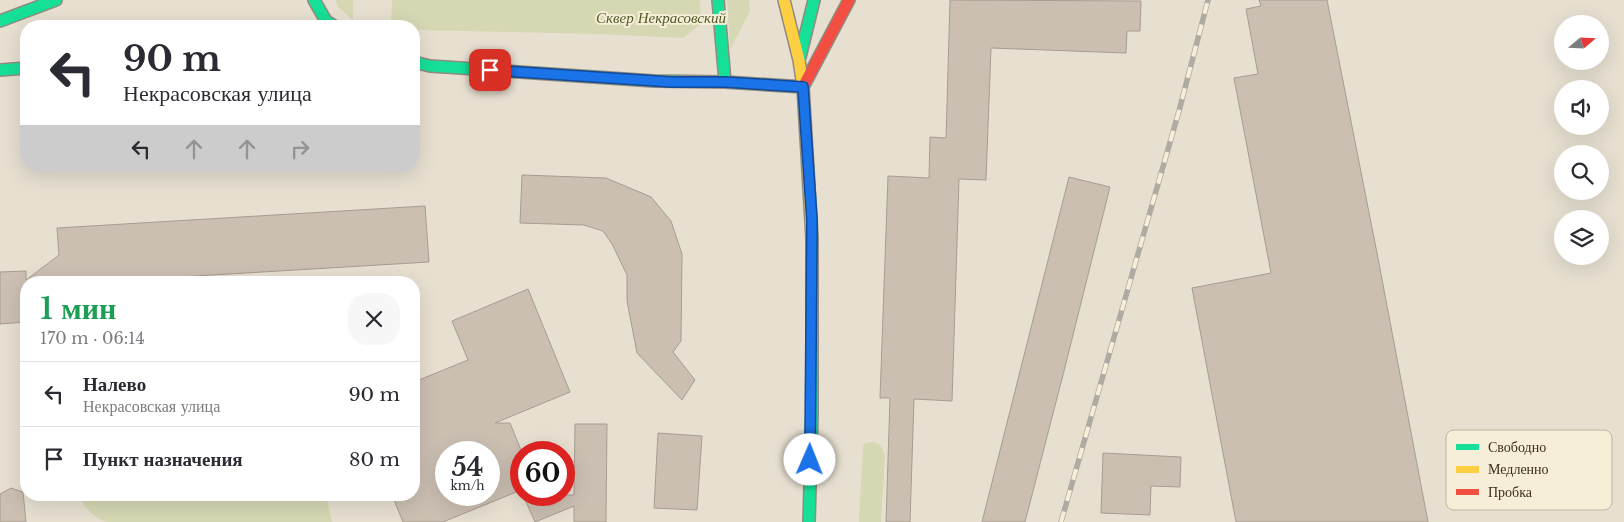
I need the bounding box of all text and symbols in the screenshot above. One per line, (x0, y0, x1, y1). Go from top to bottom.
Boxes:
park label: Сквер Некрасовский (596, 8, 727, 27)
north arrow (1554, 15, 1609, 70)
map controls (1554, 15, 1609, 265)
text: 90 m (123, 37, 221, 80)
icon: left (40, 40, 105, 105)
pin (469, 49, 511, 91)
icon: arrive (476, 56, 504, 84)
text: Некрасовская улица (123, 80, 312, 107)
button: sound (1554, 80, 1609, 135)
icon: left (127, 135, 155, 163)
icon: ahead (180, 135, 208, 163)
icon: ahead (233, 135, 261, 163)
icon: right (286, 135, 314, 163)
button: search (1554, 145, 1609, 200)
button: layers (1554, 210, 1609, 265)
text: 1 мин (40, 290, 116, 327)
button: close (348, 293, 400, 345)
text: 170 m · 06:14 (40, 328, 145, 348)
text: Налево (83, 373, 146, 396)
icon: left (40, 380, 68, 408)
text: 90 m (348, 383, 400, 406)
text: Некрасовская улица (83, 396, 220, 416)
legend (1446, 430, 1612, 510)
position arrow (783, 433, 835, 485)
text: Свободно (1488, 438, 1546, 456)
speed limit sign: 60 (510, 441, 575, 506)
icon: arrive (40, 445, 68, 473)
text: Пункт назначения (83, 448, 243, 471)
text: 80 m (349, 448, 400, 471)
text: 54 (452, 452, 483, 483)
text: Медленно (1488, 460, 1549, 478)
text: km/h (450, 478, 485, 493)
text: Пробка (1488, 483, 1533, 501)

